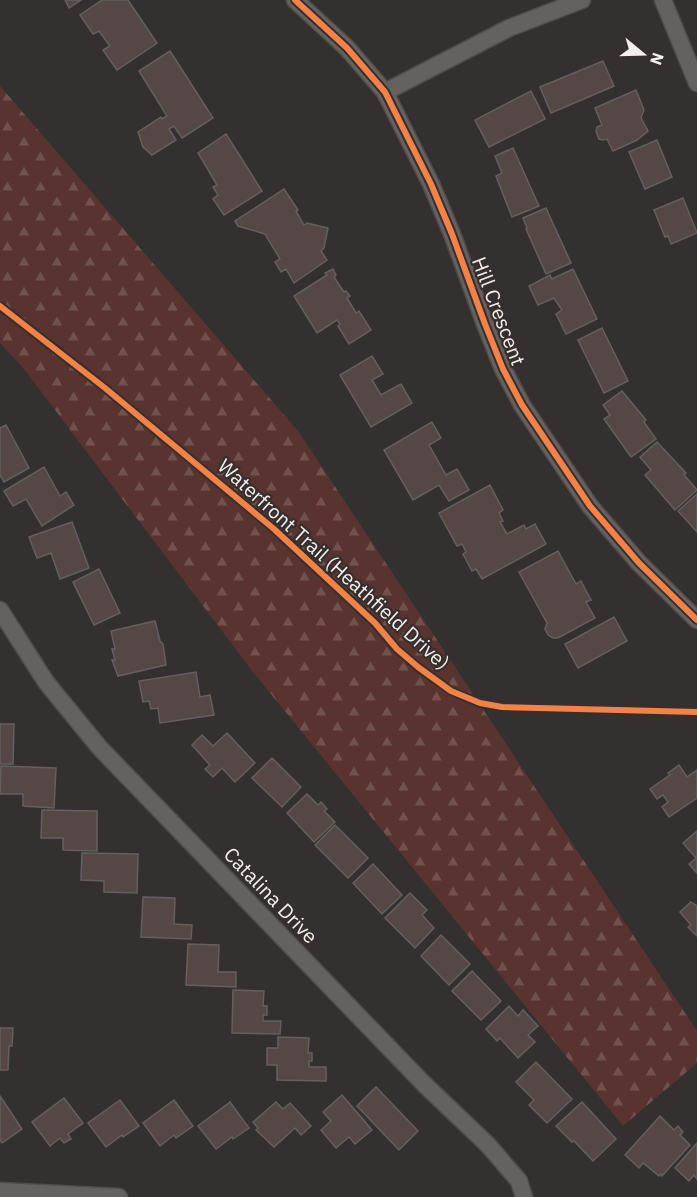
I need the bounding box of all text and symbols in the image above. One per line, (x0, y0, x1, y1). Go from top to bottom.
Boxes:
north arrow (613, 24, 673, 84)
text: N (646, 50, 669, 68)
street label: Hill Crescent (466, 253, 532, 369)
street label: Waterfront Trail (Heathfield Drive) (212, 452, 456, 676)
street label: Catalina Drive (218, 841, 324, 949)

